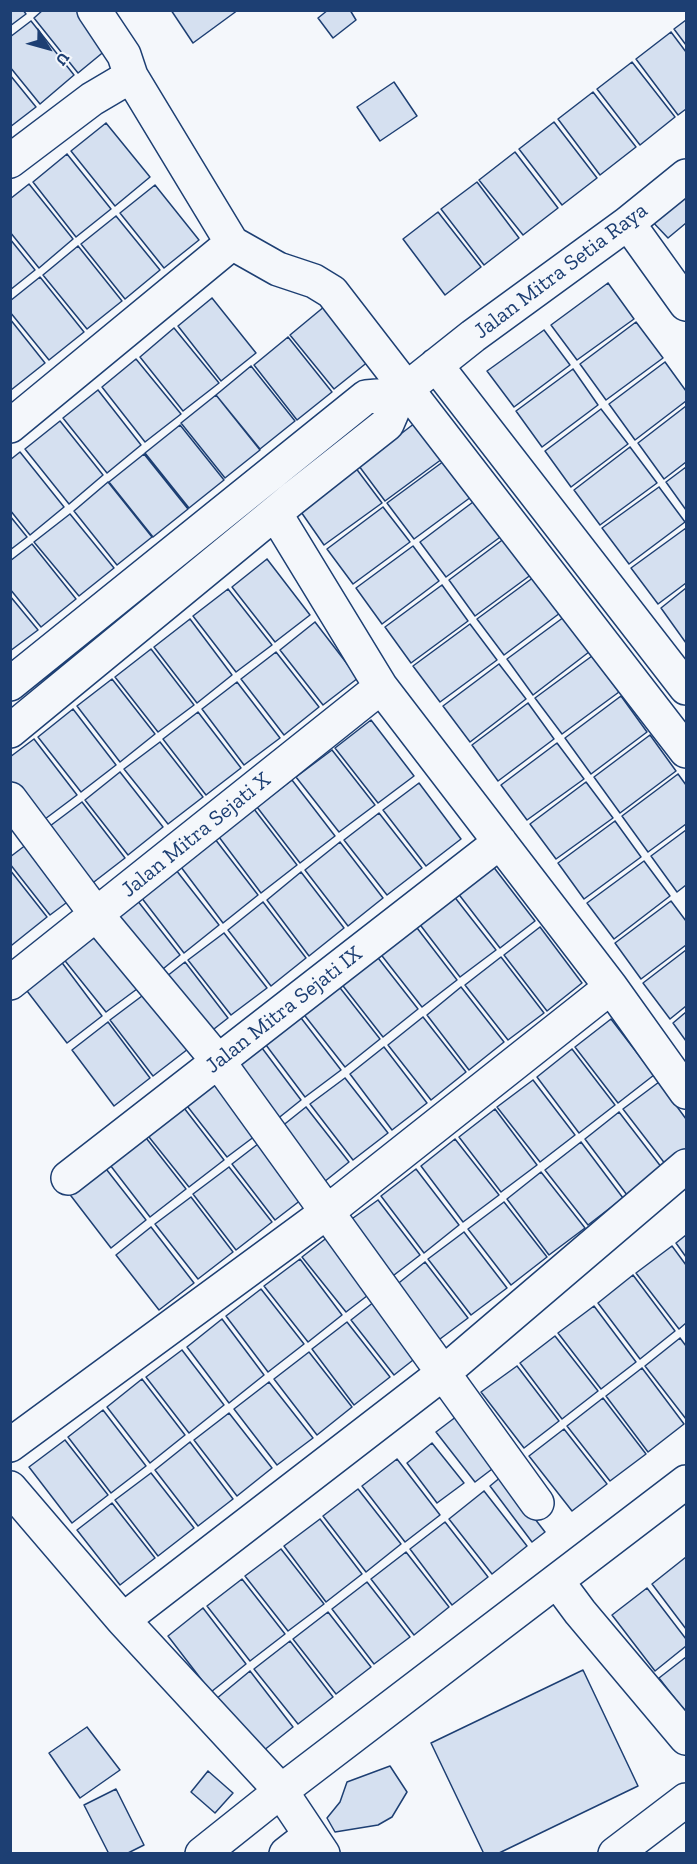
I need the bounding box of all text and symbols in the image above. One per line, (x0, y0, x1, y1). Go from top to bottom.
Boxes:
north arrow (18, 18, 78, 78)
text: U (52, 49, 74, 69)
street label: Jalan Mitra Setia Raya (469, 197, 653, 345)
street label: Jalan Mitra Sejati X (116, 767, 276, 903)
street label: Jalan Mitra Sejati IX (201, 941, 367, 1079)

